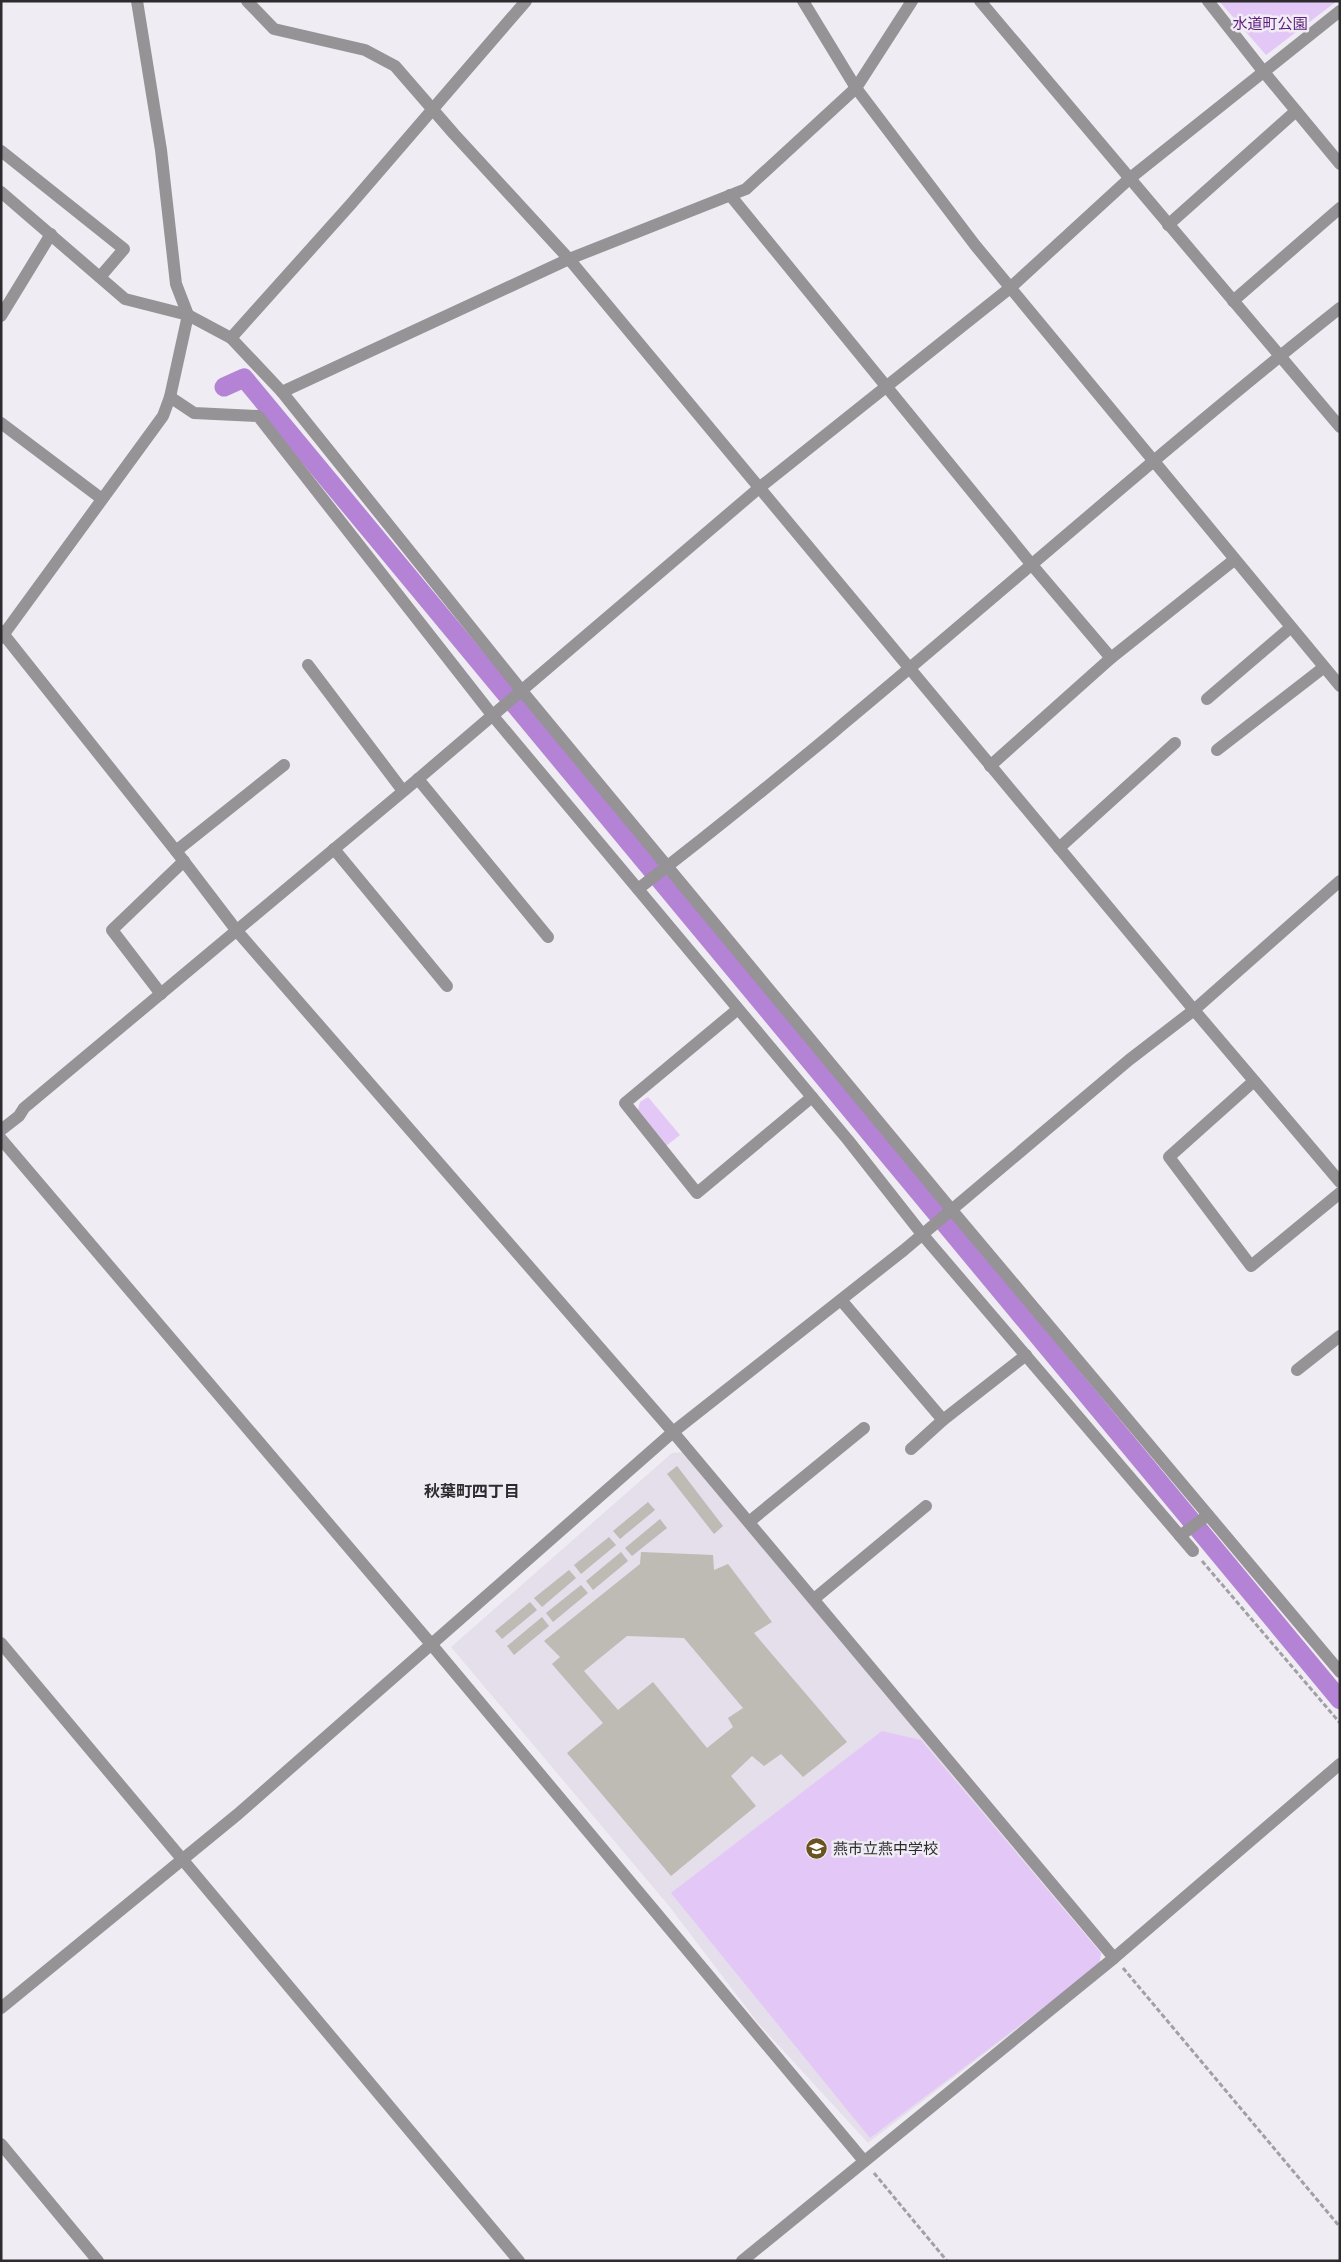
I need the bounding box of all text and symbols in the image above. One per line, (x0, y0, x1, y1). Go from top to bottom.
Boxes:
park label: 水道町公園 (1232, 15, 1308, 33)
district label: 秋葉町四丁目 (424, 1482, 520, 1501)
school or university icon: 燕市立燕中学校 (805, 1837, 829, 1861)
place label: 燕市立燕中学校 (833, 1840, 938, 1858)

